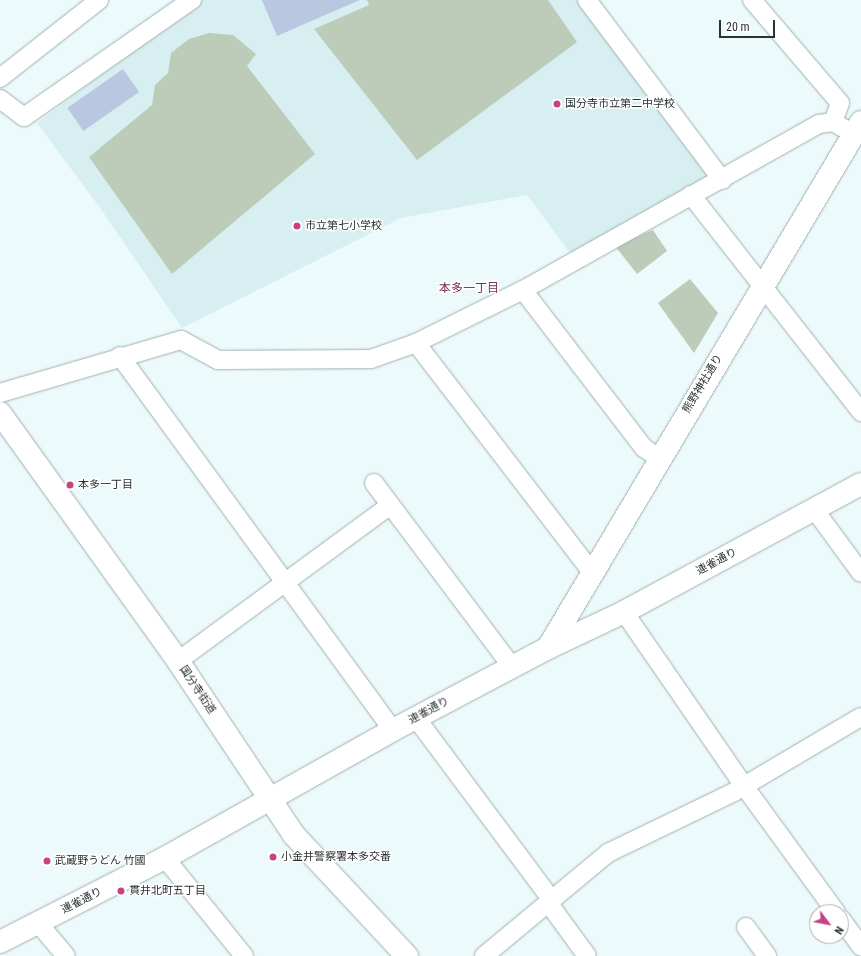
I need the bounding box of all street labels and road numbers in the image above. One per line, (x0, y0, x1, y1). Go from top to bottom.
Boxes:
street label: 熊野神社通り (680, 352, 726, 416)
street label: 連雀通り (694, 546, 740, 578)
street label: 国分寺街道 (176, 664, 218, 716)
street label: 連雀通り (406, 695, 452, 727)
street label: 連雀通り (59, 885, 105, 917)

